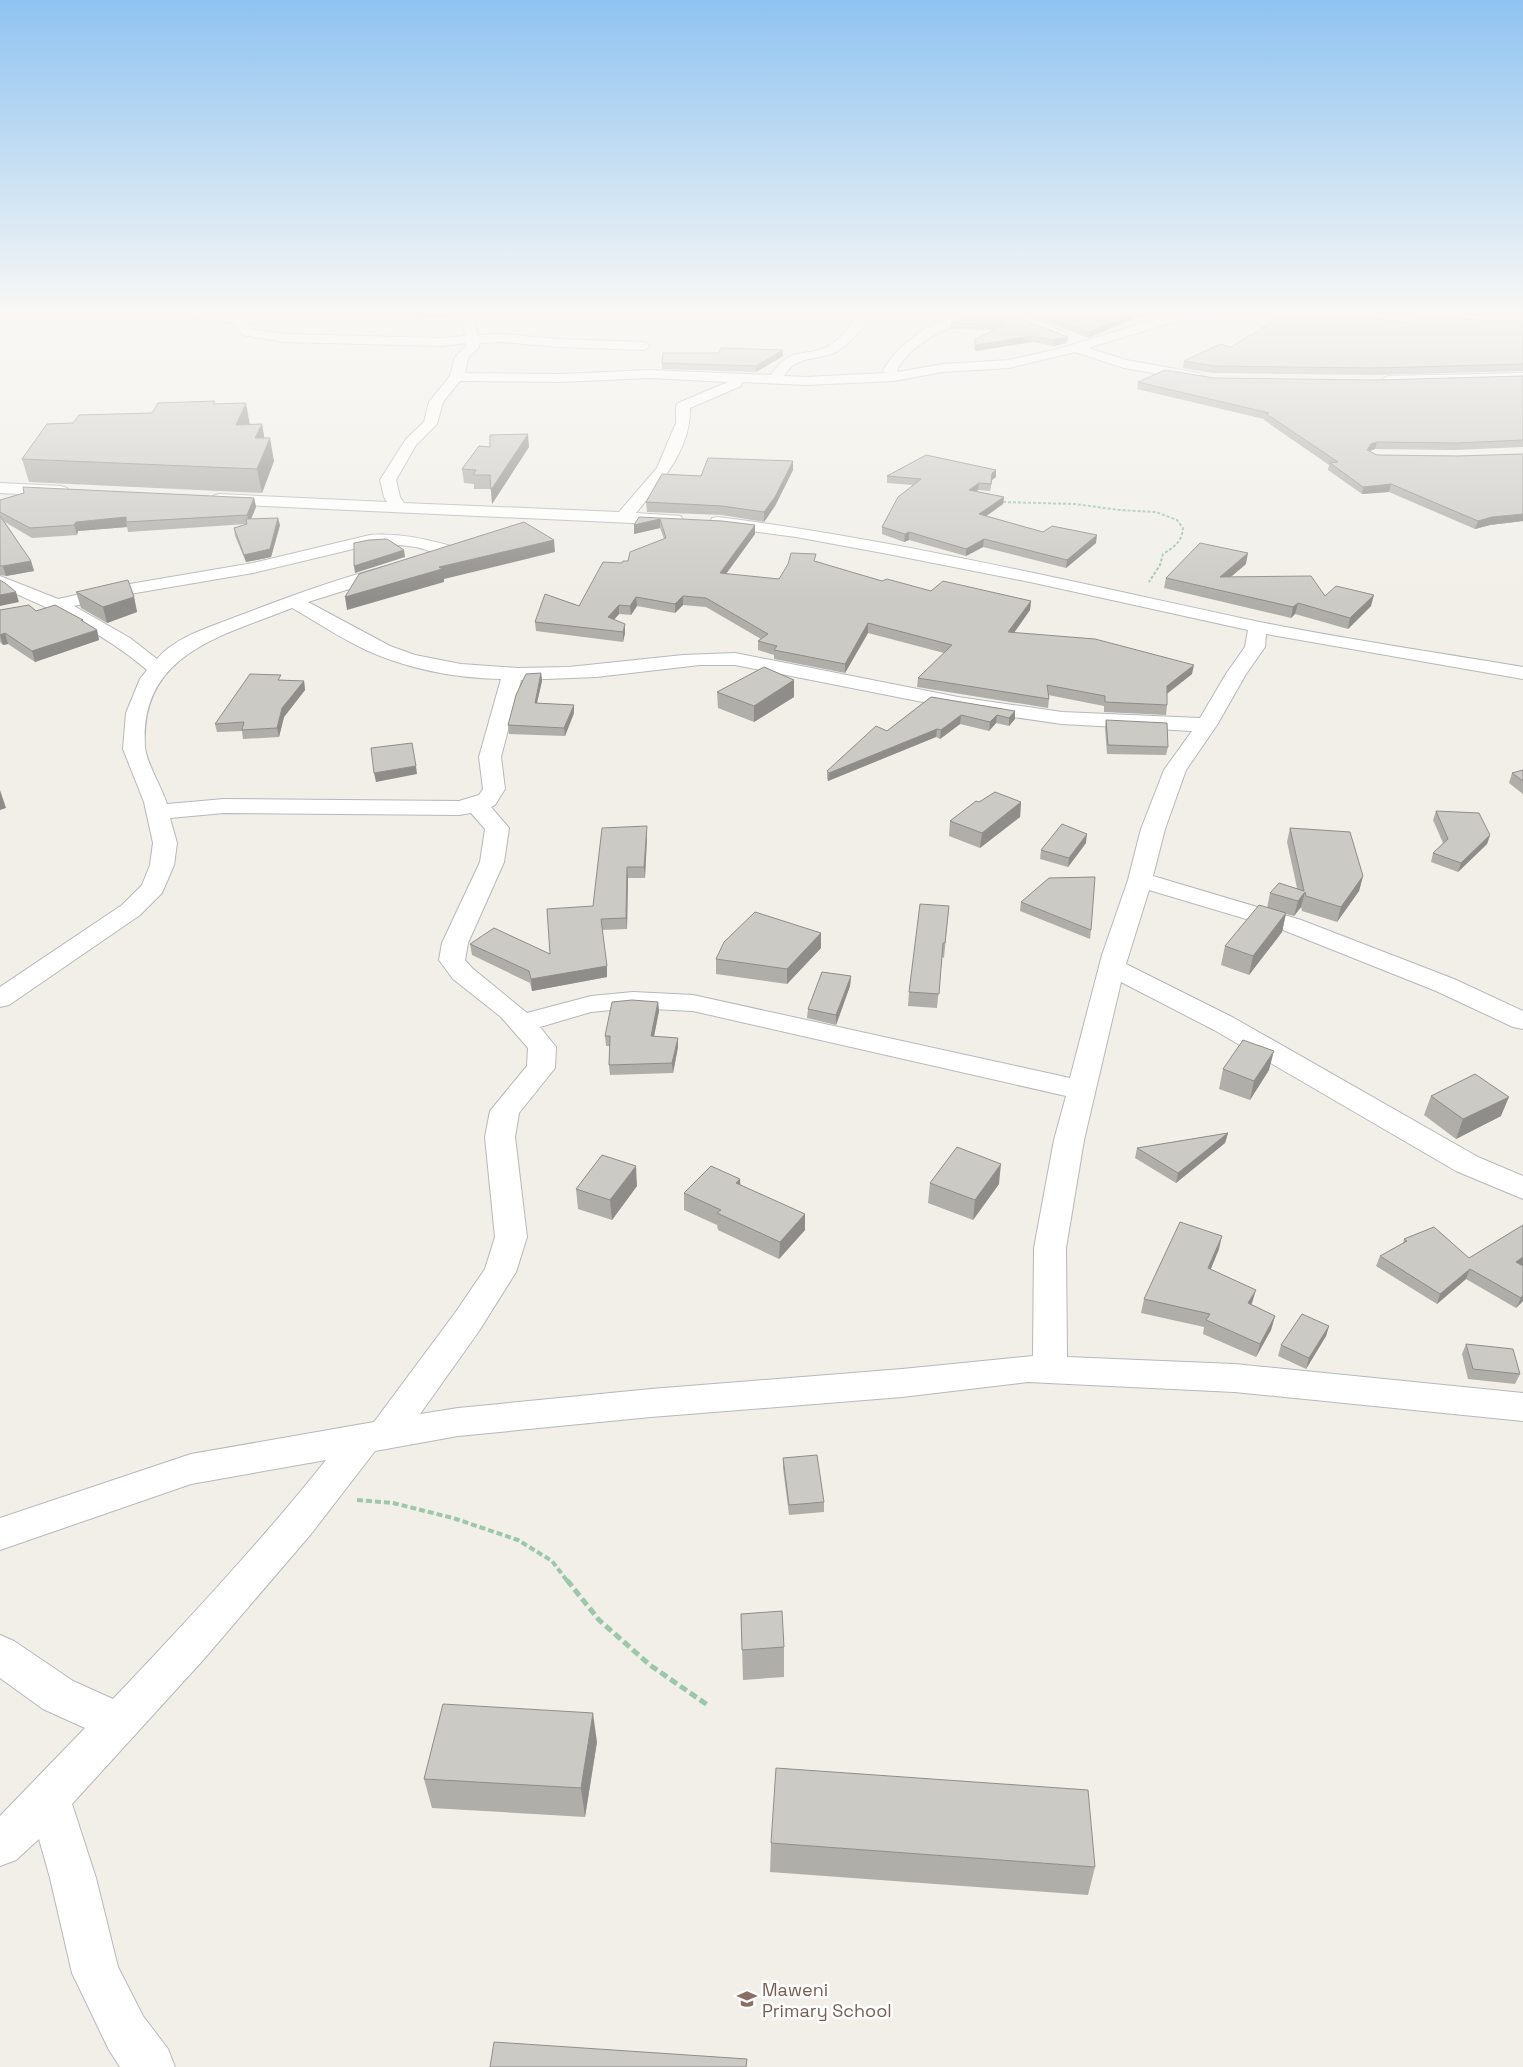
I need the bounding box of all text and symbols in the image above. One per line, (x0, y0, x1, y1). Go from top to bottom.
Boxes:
place label: Maweni Primary School (762, 1978, 892, 2022)
school or university icon: Maweni Primary School (736, 1988, 758, 2010)

